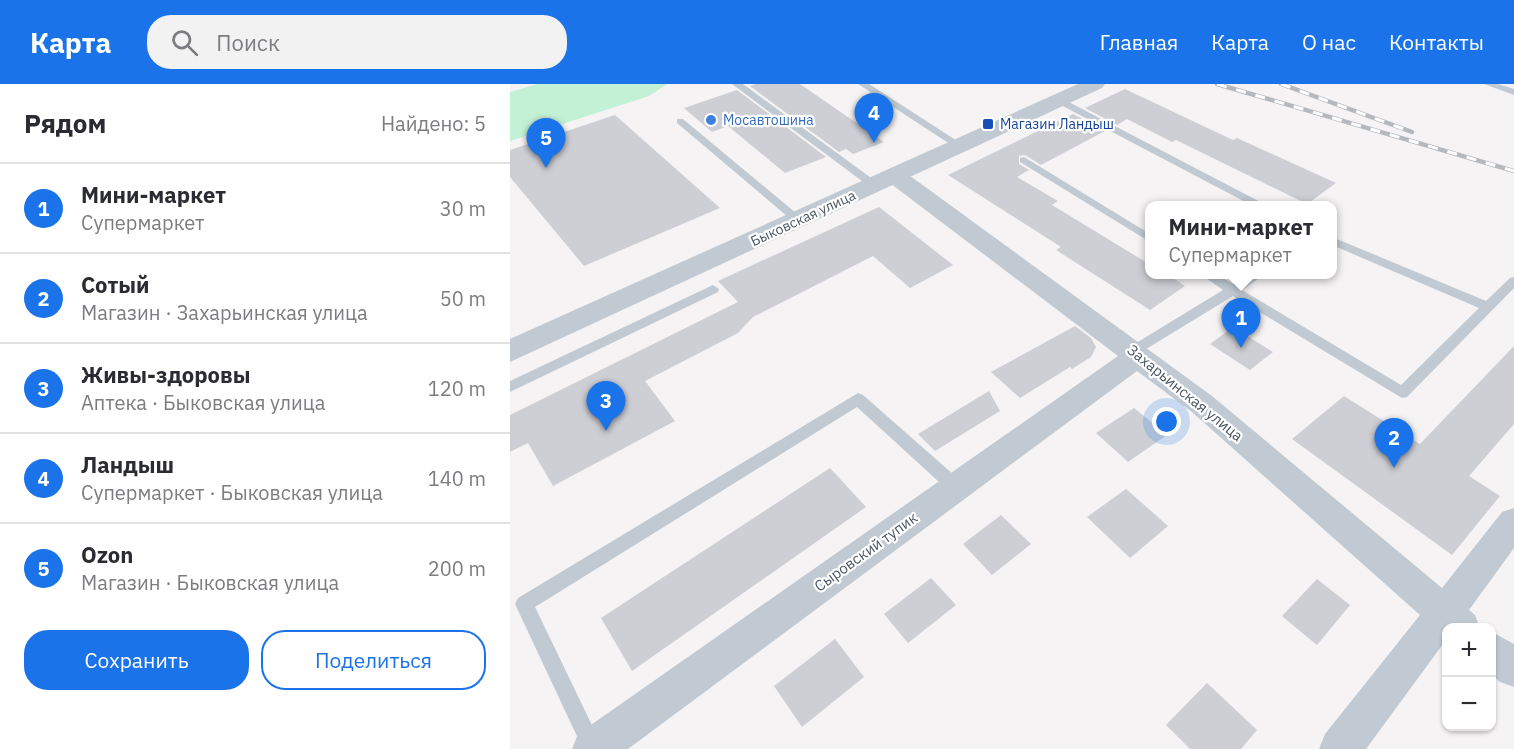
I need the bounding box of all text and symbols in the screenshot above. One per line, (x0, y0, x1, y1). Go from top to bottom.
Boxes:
search box (147, 15, 567, 69)
text: Карта (30, 24, 111, 61)
icon: search (168, 26, 201, 59)
text: Поиск (216, 28, 280, 57)
text: Главная (1100, 28, 1178, 56)
text: Карта (1211, 28, 1269, 56)
text: О нас (1302, 28, 1356, 56)
text: Контакты (1389, 28, 1484, 56)
pin: 4 (854, 94, 894, 143)
text: Рядом (24, 106, 106, 140)
text: Найдено: 5 (381, 110, 486, 137)
place label: Мосавтошина (723, 111, 814, 129)
marker: Мосавтошина (704, 113, 718, 127)
place label: Магазин Ландыш (1000, 115, 1114, 133)
marker: Магазин Ландыш (981, 117, 995, 131)
pin: 5 (526, 118, 566, 168)
text: Мини-маркет (81, 180, 226, 209)
street label: Быковская улица (748, 186, 859, 250)
text: 1 (38, 195, 50, 222)
text: 30 m (440, 195, 486, 222)
popup (1145, 201, 1337, 279)
text: Супермаркет (81, 209, 204, 236)
text: Мини-маркет (1169, 212, 1313, 241)
text: Супермаркет (1169, 241, 1292, 268)
text: Сотый (81, 270, 150, 299)
text: 2 (38, 285, 50, 312)
text: 50 m (440, 285, 486, 312)
pin: 1 (1222, 298, 1260, 348)
text: Магазин · Захарьинская улица (81, 299, 368, 326)
street label: Захарьинская улица (1124, 340, 1247, 445)
text: Живы-здоровы (81, 360, 250, 389)
text: 3 (38, 375, 50, 402)
text: 120 m (428, 375, 486, 402)
pin: 3 (586, 382, 626, 431)
text: Аптека · Быковская улица (81, 389, 325, 416)
your location (1152, 407, 1181, 436)
pin: 2 (1374, 418, 1414, 468)
text: Ландыш (81, 450, 174, 479)
text: 4 (38, 465, 50, 492)
text: 140 m (428, 465, 486, 492)
text: Супермаркет · Быковская улица (81, 479, 383, 506)
street label: Сыровский тупик (810, 508, 921, 595)
text: Ozon (81, 540, 133, 569)
text: 5 (38, 555, 50, 582)
text: 200 m (428, 555, 486, 582)
text: Магазин · Быковская улица (81, 569, 339, 596)
map controls (1442, 623, 1496, 731)
button: + (1442, 623, 1496, 677)
button: Сохранить (24, 630, 249, 690)
button: Поделиться (261, 630, 486, 690)
button: − (1442, 677, 1496, 731)

